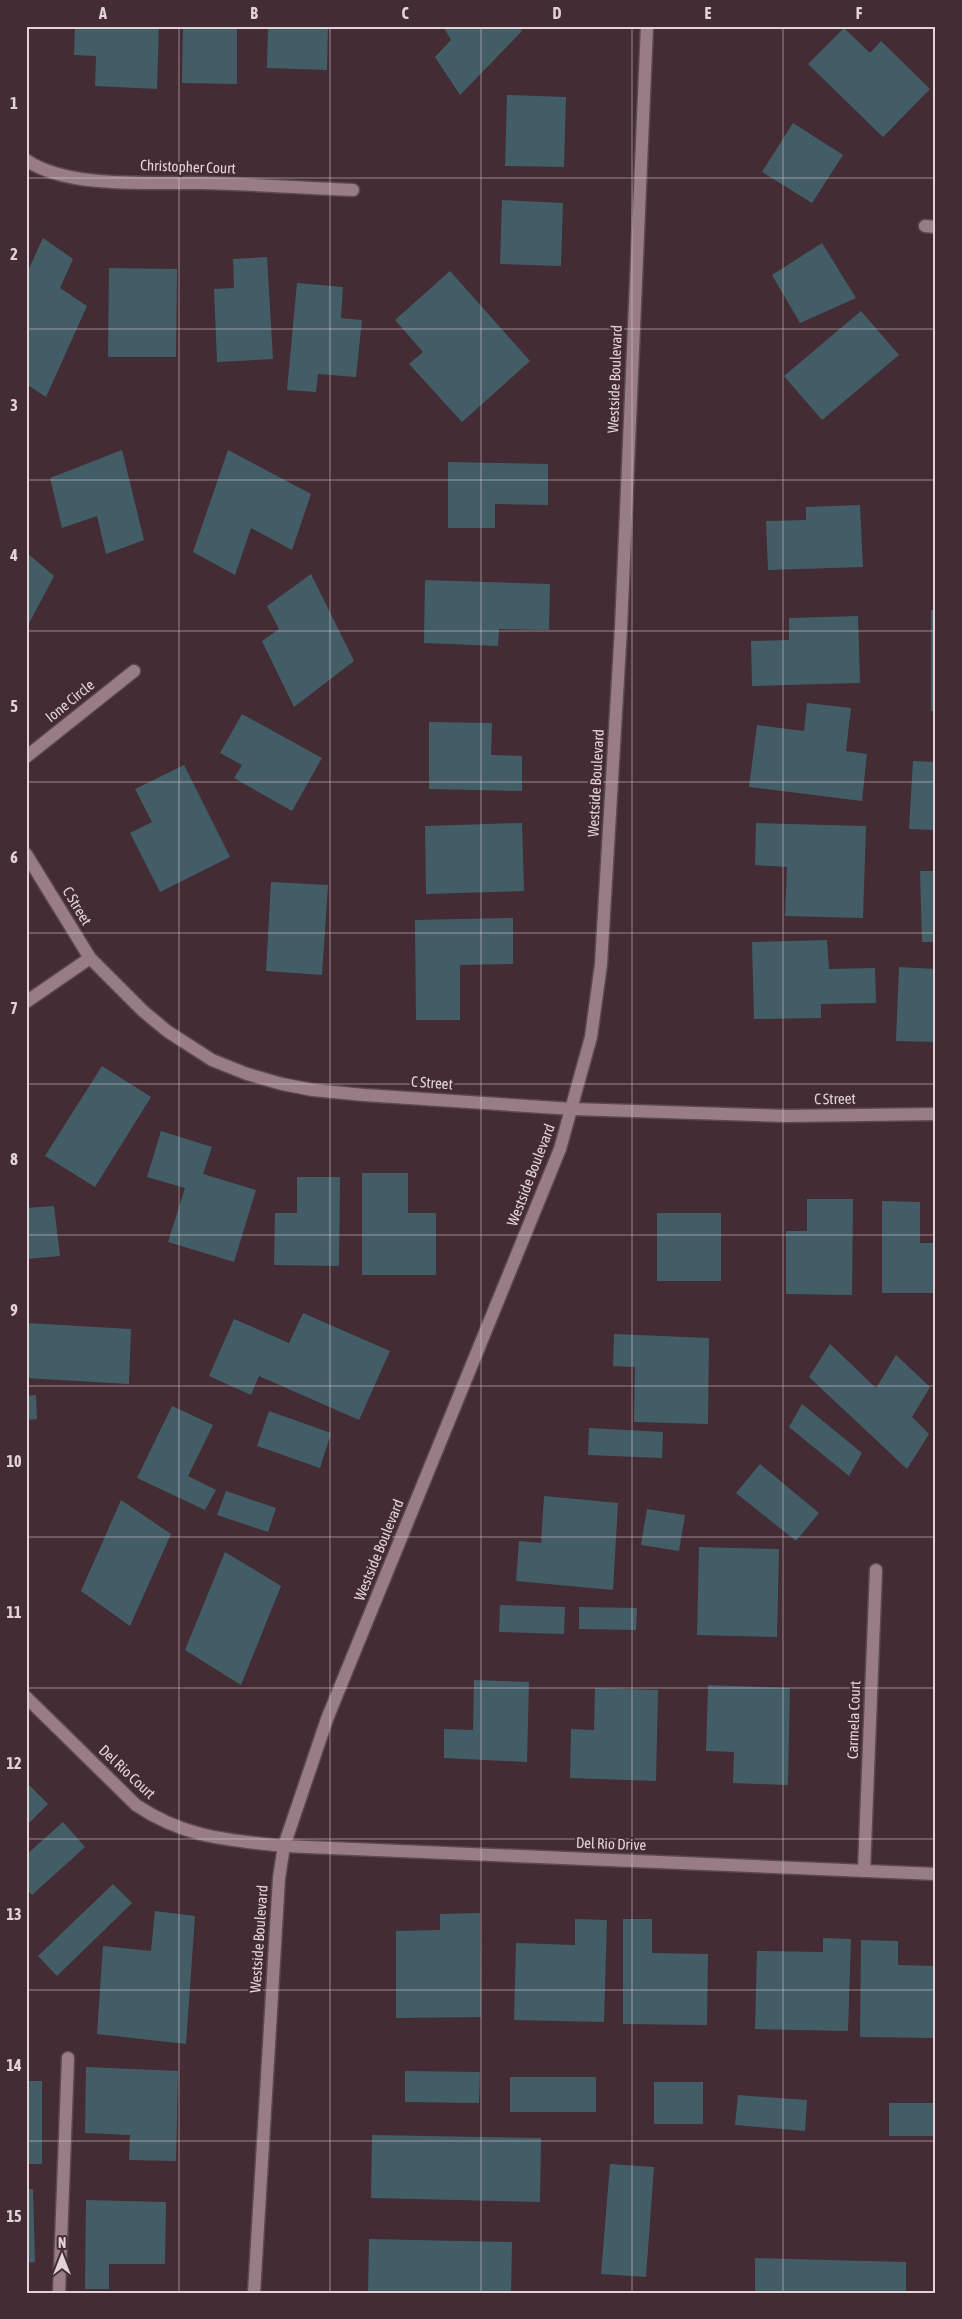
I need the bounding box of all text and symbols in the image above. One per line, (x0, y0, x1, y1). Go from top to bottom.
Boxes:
text: A (98, 4, 107, 22)
text: B (250, 4, 258, 22)
text: C (401, 4, 409, 22)
text: D (553, 4, 562, 22)
text: E (705, 4, 712, 22)
text: F (856, 4, 863, 22)
text: 1 (10, 94, 18, 112)
street label: Christopher Court (140, 156, 236, 177)
text: 2 (10, 245, 18, 263)
street label: Westside Boulevard (604, 325, 625, 433)
text: 3 (10, 396, 18, 414)
text: 4 (9, 546, 18, 564)
street label: Ione Circle (42, 676, 98, 725)
text: 5 (10, 697, 18, 715)
street label: Westside Boulevard (584, 729, 607, 837)
text: 6 (10, 848, 18, 866)
street label: C Street (59, 883, 95, 928)
text: 7 (10, 999, 18, 1017)
street label: C Street (411, 1073, 453, 1092)
street label: C Street (814, 1090, 856, 1107)
street label: Westside Boulevard (503, 1121, 558, 1228)
text: 8 (10, 1150, 18, 1168)
text: 9 (10, 1301, 18, 1319)
text: 10 (6, 1452, 22, 1470)
street label: Westside Boulevard (350, 1497, 407, 1603)
text: 11 (6, 1603, 22, 1621)
street label: Carmela Court (844, 1681, 863, 1759)
street label: Del Rio Court (96, 1741, 159, 1802)
text: 12 (6, 1754, 22, 1772)
street label: Del Rio Drive (576, 1834, 647, 1853)
street label: Westside Boulevard (246, 1884, 271, 1993)
text: 13 (6, 1905, 22, 1923)
text: 14 (6, 2056, 22, 2074)
text: 15 (6, 2207, 22, 2225)
north arrow (38, 2232, 88, 2282)
text: N (58, 2235, 66, 2251)

